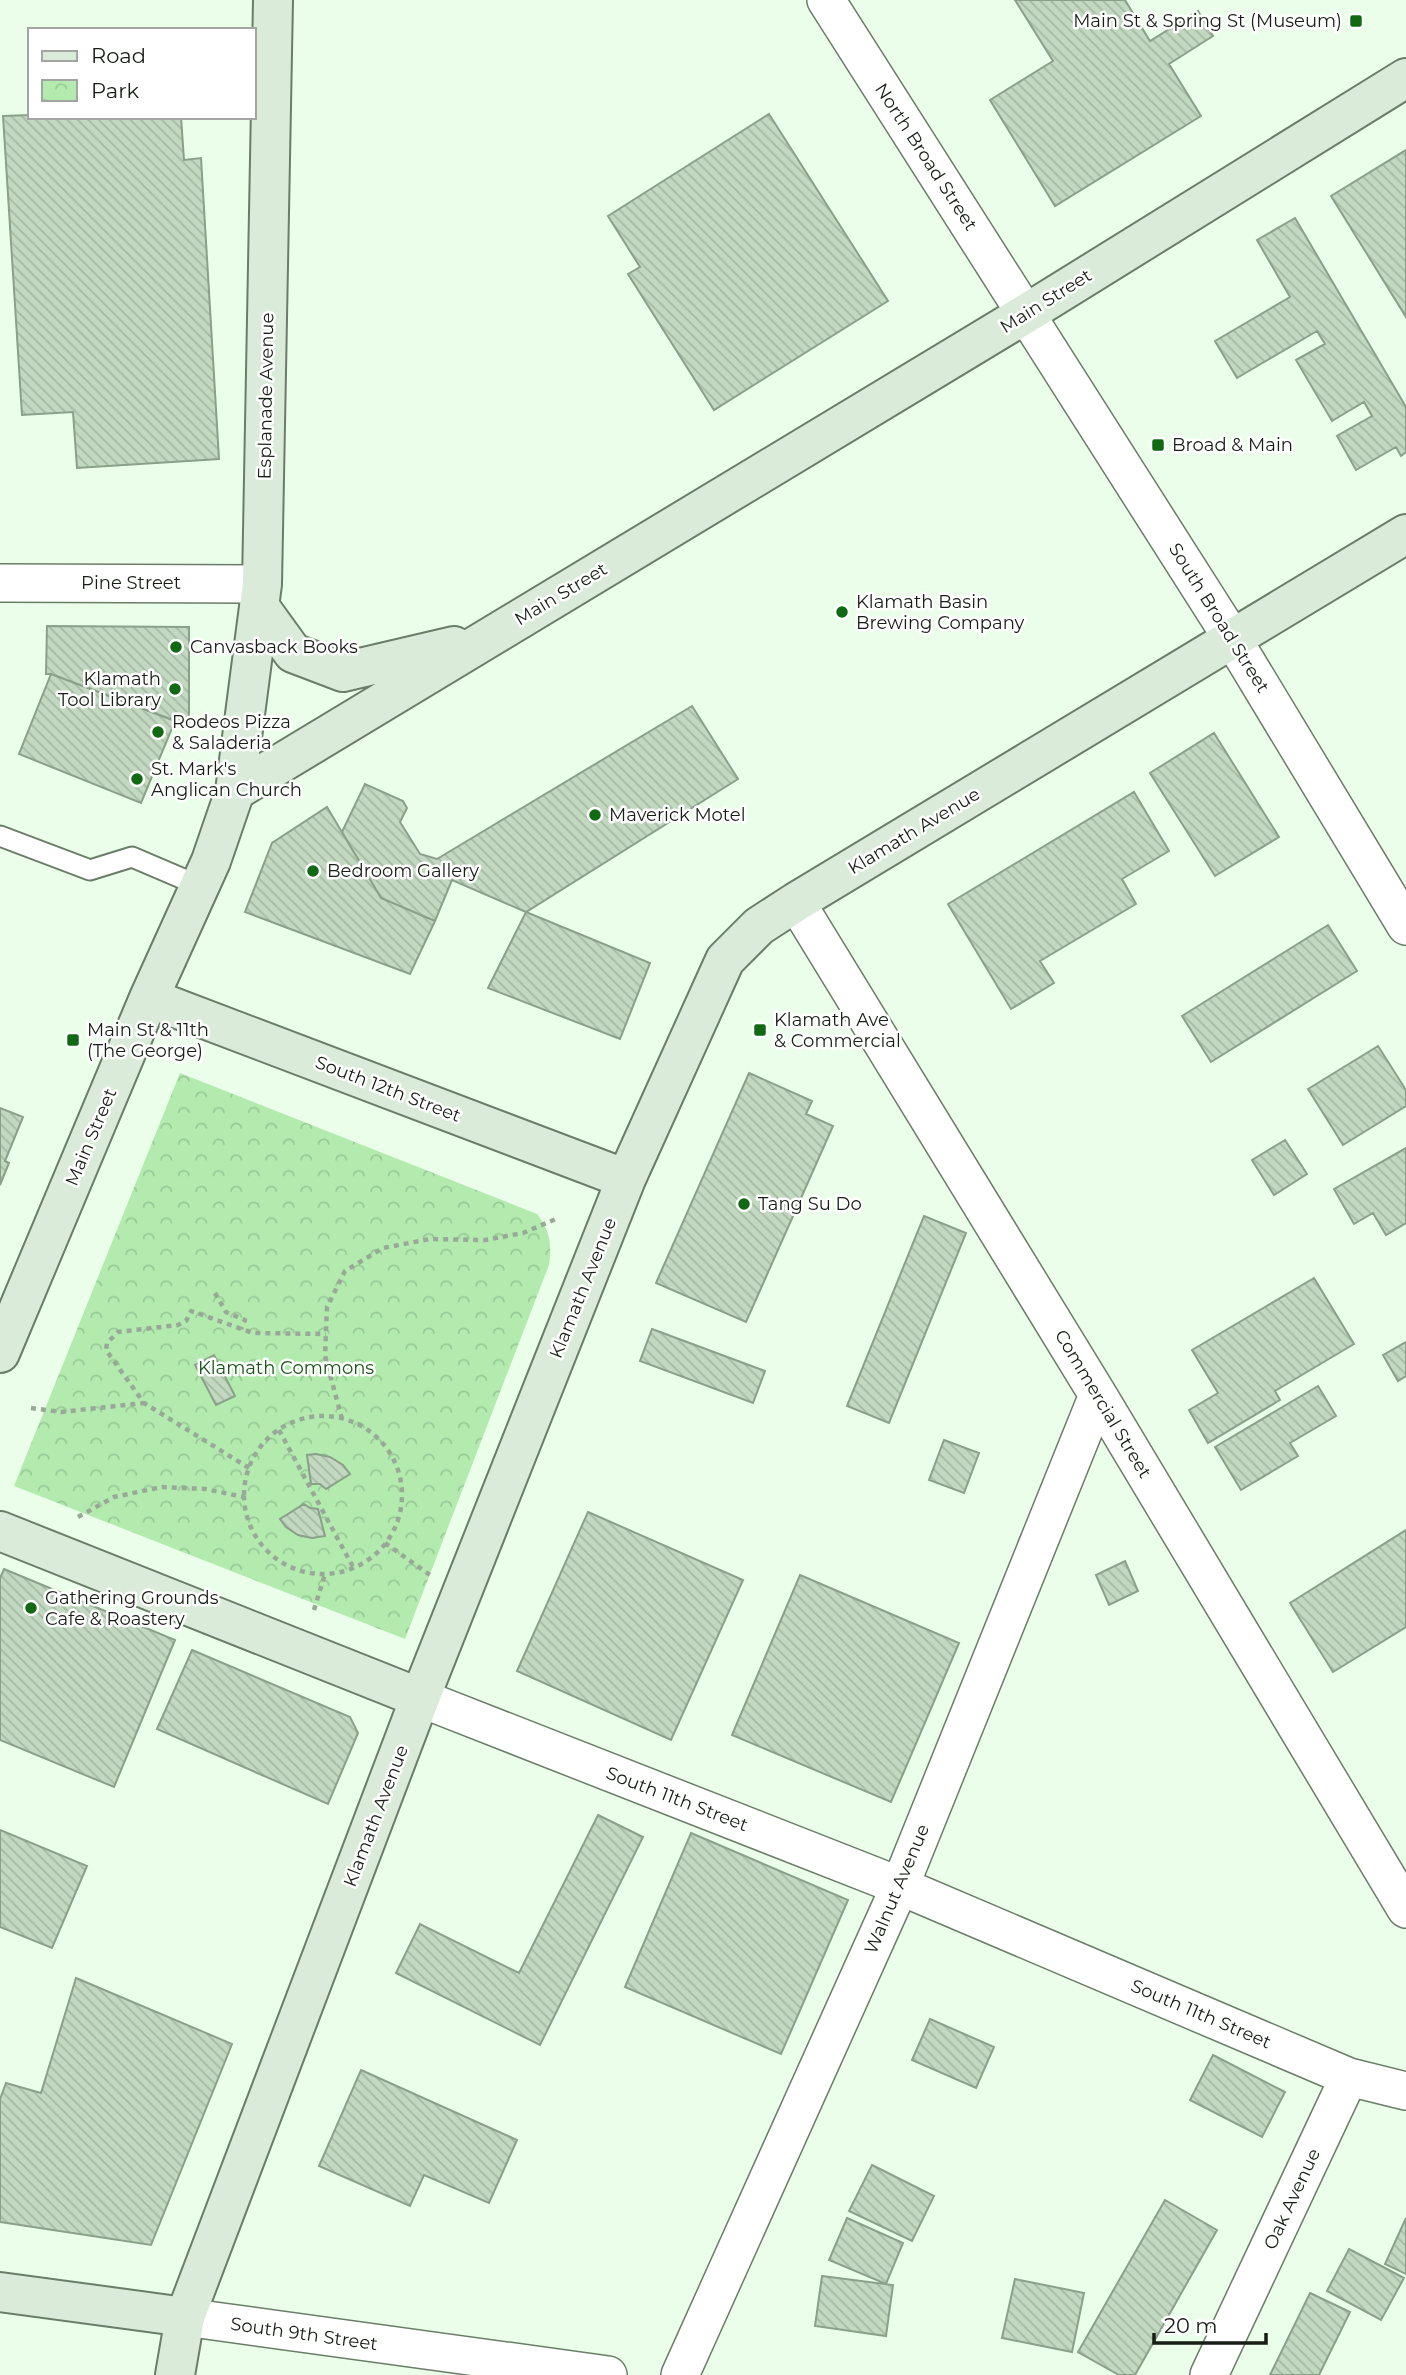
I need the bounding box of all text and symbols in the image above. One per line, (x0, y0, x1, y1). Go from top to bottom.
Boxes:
place label: Main St & Spring St (Museum) (1073, 10, 1342, 32)
marker: Main St & Spring St (Museum) (1348, 13, 1364, 29)
legend (28, 28, 256, 119)
text: Road (91, 43, 146, 68)
text: Park (91, 78, 139, 103)
street label: North Broad Street (870, 79, 982, 235)
street label: Main Street (996, 264, 1096, 338)
street label: Esplanade Avenue (254, 312, 278, 480)
place label: Broad & Main (1172, 434, 1293, 456)
marker: Broad & Main (1150, 437, 1166, 453)
street label: South Broad Street (1164, 539, 1274, 697)
street label: Main Street (511, 558, 611, 630)
street label: Pine Street (81, 572, 181, 594)
place label: Klamath Basin Brewing Company (856, 591, 1024, 634)
marker: Klamath Basin Brewing Company (834, 604, 850, 620)
place label: Canvasback Books (190, 636, 358, 658)
marker: Canvasback Books (168, 639, 184, 655)
place label: Klamath Tool Library (58, 668, 161, 711)
marker: Klamath Tool Library (167, 681, 183, 697)
place label: Rodeos Pizza & Saladeria (172, 711, 291, 754)
marker: Rodeos Pizza & Saladeria (150, 724, 166, 740)
place label: St. Mark's Anglican Church (151, 758, 302, 801)
marker: St. Mark's Anglican Church (129, 771, 145, 787)
street label: Klamath Avenue (844, 783, 984, 879)
place label: Maverick Motel (609, 804, 746, 826)
marker: Maverick Motel (587, 807, 603, 823)
place label: Bedroom Gallery (327, 860, 479, 882)
marker: Bedroom Gallery (305, 863, 321, 879)
place label: Klamath Ave & Commercial (774, 1009, 901, 1052)
place label: Main St & 11th (The George) (87, 1019, 209, 1062)
marker: Klamath Ave & Commercial (752, 1022, 768, 1038)
marker: Main St & 11th (The George) (65, 1032, 81, 1048)
street label: South 12th Street (312, 1051, 464, 1127)
street label: Main Street (61, 1085, 121, 1189)
place label: Tang Su Do (758, 1193, 862, 1215)
marker: Tang Su Do (736, 1196, 752, 1212)
street label: Klamath Avenue (545, 1214, 621, 1362)
street label: Commercial Street (1050, 1326, 1156, 1482)
park label: Klamath Commons (198, 1357, 374, 1379)
place label: Gathering Grounds Cafe & Roastery (45, 1587, 219, 1630)
marker: Gathering Grounds Cafe & Roastery (23, 1600, 39, 1616)
street label: Klamath Avenue (339, 1742, 413, 1890)
street label: South 11th Street (603, 1762, 751, 1836)
street label: Walnut Avenue (860, 1821, 934, 1957)
street label: South 11th Street (1128, 1975, 1274, 2053)
street label: Oak Avenue (1259, 2145, 1325, 2253)
scale bar (1154, 2302, 1266, 2346)
street label: South 9th Street (229, 2313, 379, 2355)
text: 20 m (1164, 2313, 1218, 2338)

